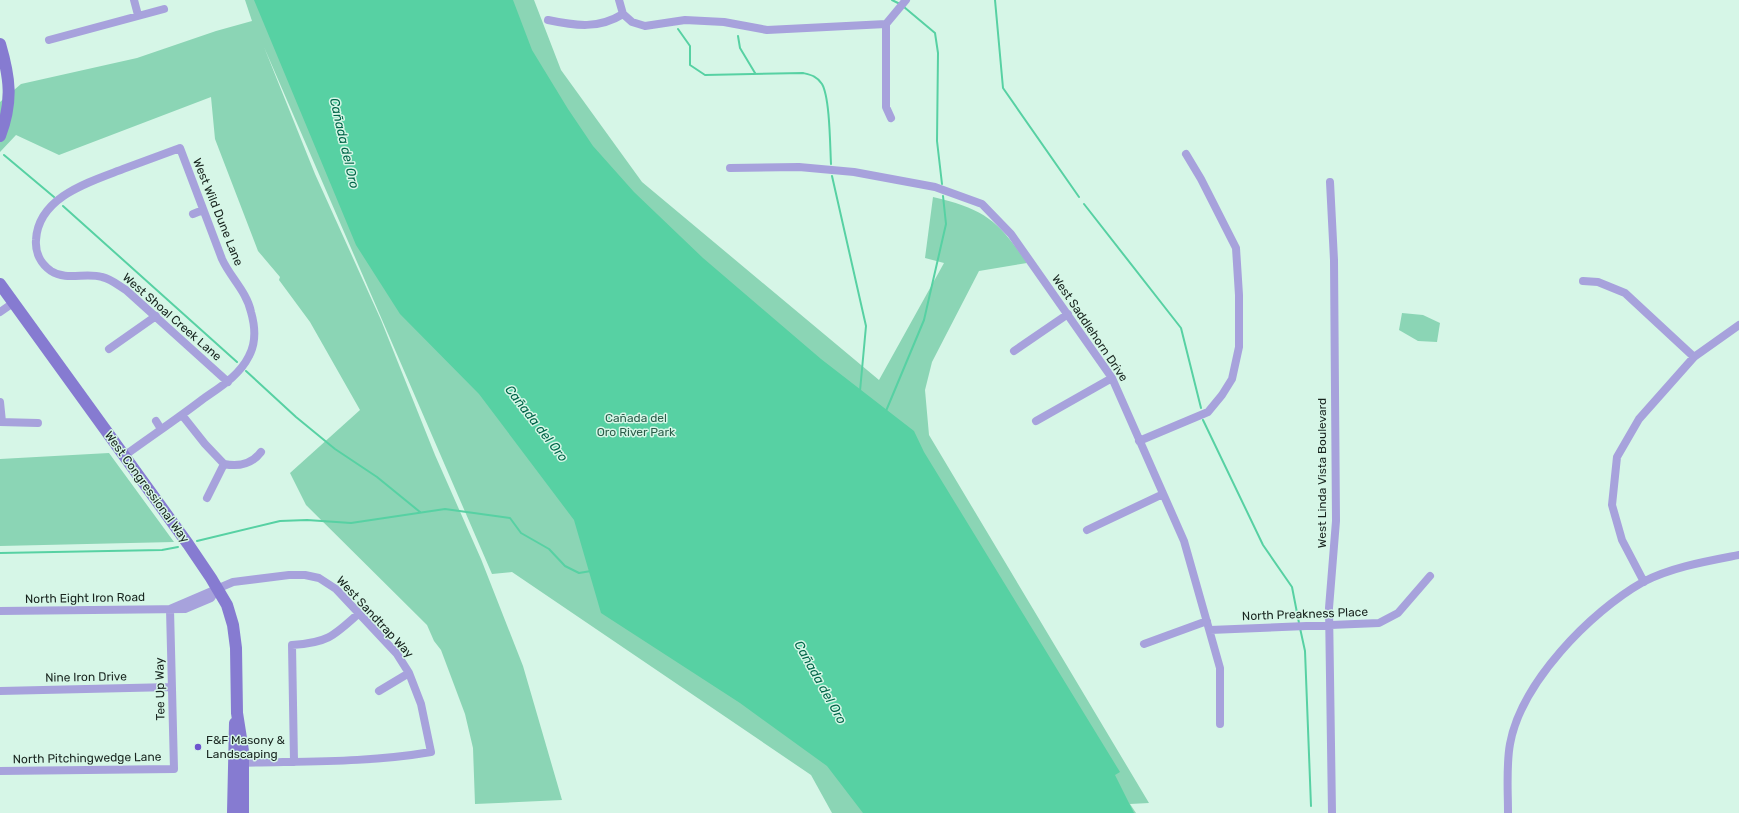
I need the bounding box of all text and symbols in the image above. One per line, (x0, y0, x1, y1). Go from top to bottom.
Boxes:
water label: Cañada del Oro (327, 96, 362, 190)
street label: West Wild Dune Lane (190, 156, 246, 268)
street label: West Shoal Creek Lane (120, 270, 224, 364)
street label: West Saddlehorn Drive (1049, 272, 1131, 384)
water label: Cañada del Oro (502, 382, 571, 465)
street label: West Linda Vista Boulevard (1315, 398, 1329, 548)
park label: Cañada del Oro River Park (597, 411, 676, 439)
street label: West Congressional Way (102, 429, 192, 546)
street label: West Sandtrap Way (334, 573, 417, 661)
street label: North Eight Iron Road (25, 590, 145, 606)
street label: North Preakness Place (1242, 605, 1369, 623)
water label: Cañada del Oro (791, 638, 850, 726)
street label: Tee Up Way (152, 657, 168, 721)
street label: Nine Iron Drive (45, 669, 127, 685)
place label: F&F Masony & Landscaping (206, 733, 286, 761)
marker: F&F Masony & Landscaping (193, 742, 203, 752)
street label: North Pitchingwedge Lane (12, 750, 162, 766)

